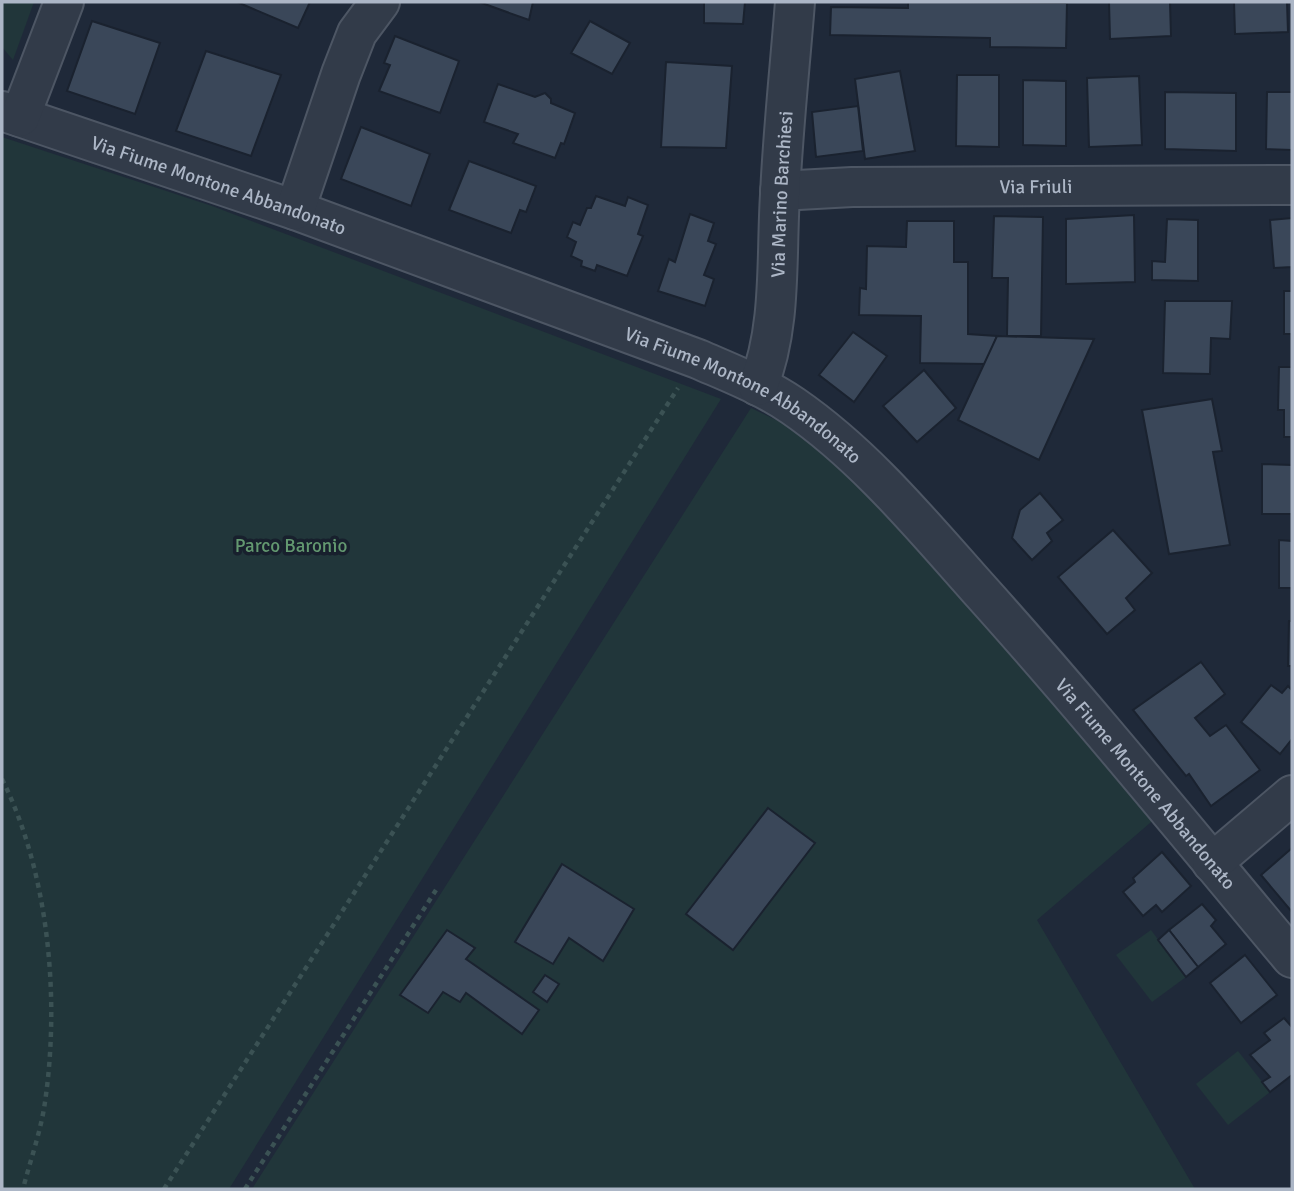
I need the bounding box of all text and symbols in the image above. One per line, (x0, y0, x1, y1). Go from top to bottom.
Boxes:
street label: Via Marino Barchiesi (766, 110, 799, 278)
street label: Via Fiume Montone Abbandonato (88, 131, 349, 241)
street label: Via Friuli (999, 175, 1072, 199)
street label: Via Fiume Montone Abbandonato (621, 322, 866, 469)
park label: Parco Baronio (235, 534, 347, 558)
street label: Via Fiume Montone Abbandonato (1050, 674, 1241, 895)

